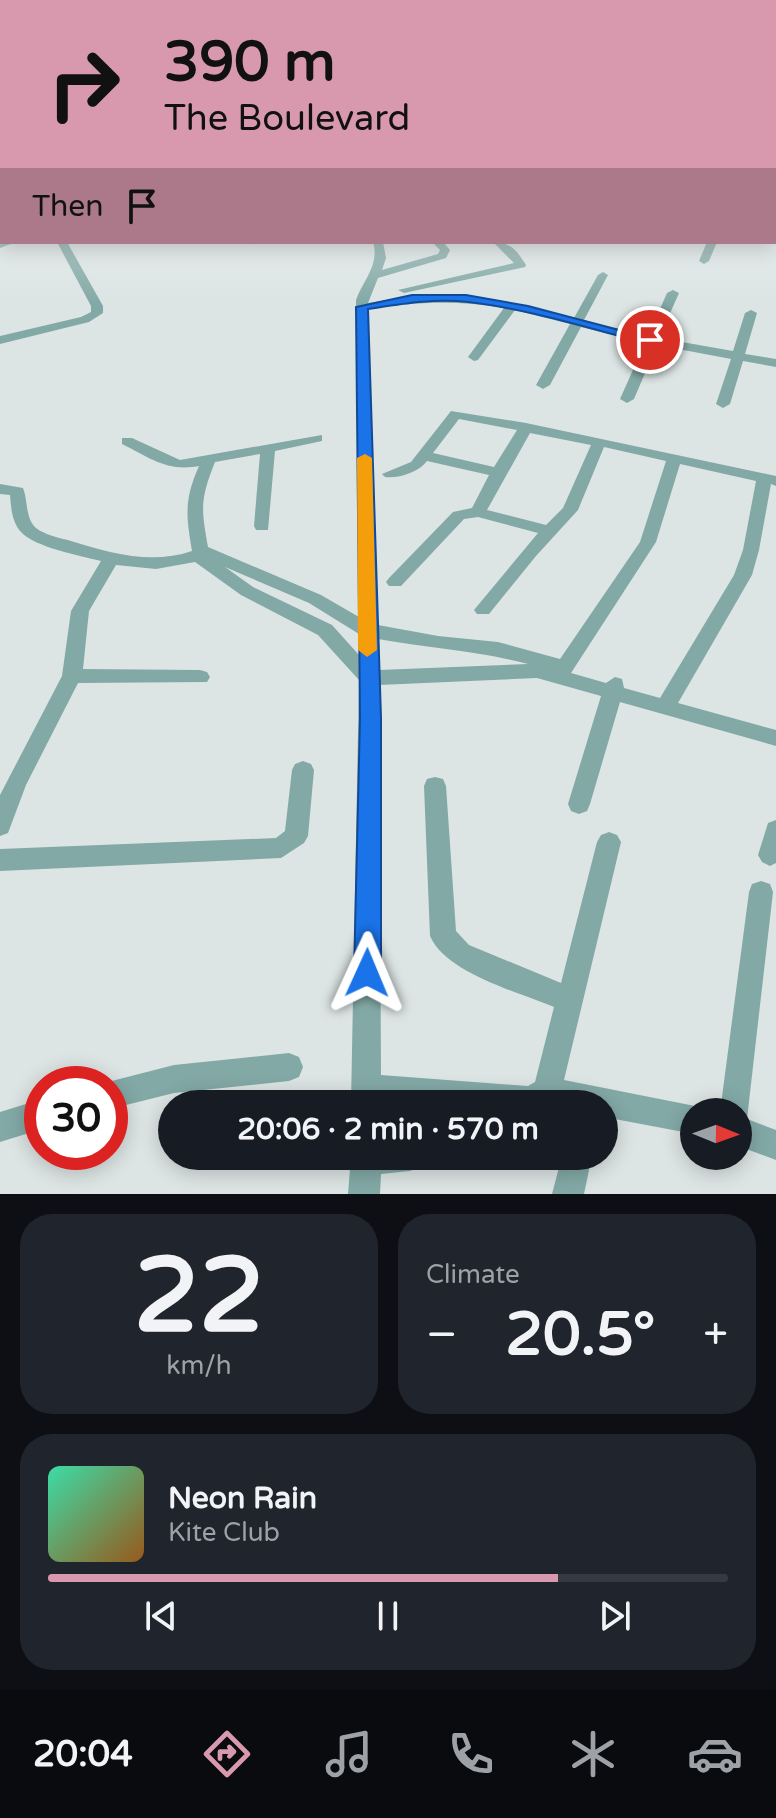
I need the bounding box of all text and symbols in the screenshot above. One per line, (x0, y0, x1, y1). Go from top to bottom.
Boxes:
text: 390 m (164, 29, 335, 96)
icon: right (32, 32, 136, 136)
text: The Boulevard (164, 97, 410, 140)
icon: arrive (120, 184, 164, 228)
text: Then (32, 188, 104, 225)
pin (616, 306, 684, 374)
icon: arrive (628, 318, 672, 362)
position arrow (325, 931, 409, 1015)
speed limit sign: 30 (24, 1066, 128, 1170)
north arrow (680, 1098, 752, 1170)
map controls (680, 1098, 752, 1170)
text: 20:06 · 2 min · 570 m (237, 1111, 539, 1148)
text: 22 (134, 1235, 264, 1360)
text: Climate (426, 1259, 520, 1290)
text: 20.5° (505, 1299, 655, 1371)
text: − (426, 1309, 457, 1362)
text: + (703, 1309, 728, 1362)
text: km/h (166, 1350, 232, 1381)
text: Neon Rain (168, 1480, 317, 1517)
text: Kite Club (168, 1517, 280, 1548)
icon: previous (139, 1594, 183, 1638)
icon: pause (366, 1594, 410, 1638)
icon: next (593, 1594, 637, 1638)
icon: directions (199, 1726, 255, 1782)
icon: music (321, 1726, 377, 1782)
icon: phone (443, 1726, 499, 1782)
icon: climate (565, 1726, 621, 1782)
icon: car (687, 1726, 743, 1782)
text: 20:04 (33, 1733, 133, 1776)

